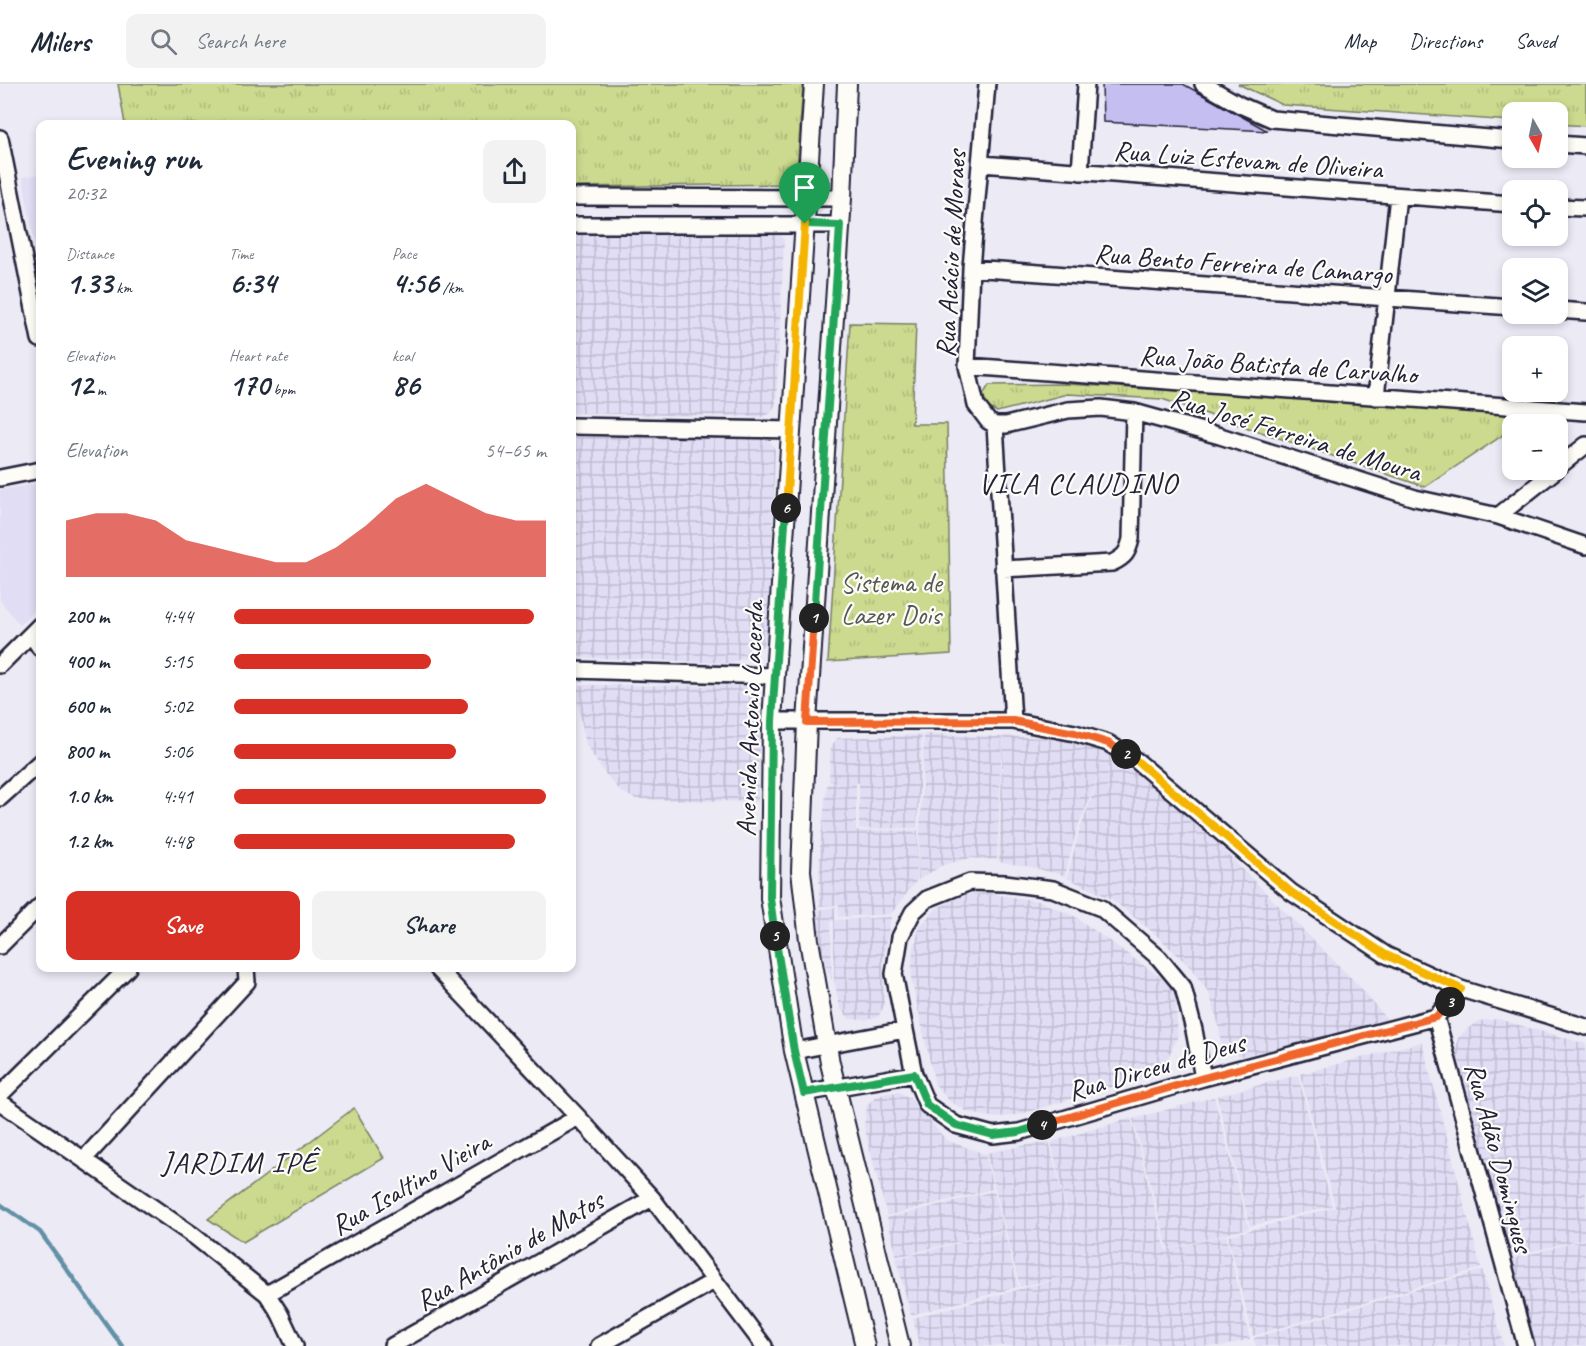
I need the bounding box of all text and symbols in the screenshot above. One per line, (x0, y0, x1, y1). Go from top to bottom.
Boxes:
search box (126, 14, 546, 68)
text: Milers (30, 24, 90, 59)
icon: search (147, 25, 180, 58)
text: Search here (195, 27, 285, 55)
text: Map (1344, 28, 1376, 54)
text: Directions (1409, 28, 1482, 54)
text: Saved (1515, 28, 1556, 54)
north arrow (1502, 102, 1568, 168)
map controls (1502, 102, 1568, 480)
street label: Rua Luiz Estevam de Oliveira (1112, 133, 1385, 186)
text: Evening run (66, 137, 201, 179)
button: share (483, 140, 546, 203)
street label: Rua Acácio de Moraes (928, 147, 974, 359)
pin (779, 162, 830, 224)
icon: arrive (788, 171, 821, 204)
button: locate (1502, 180, 1568, 246)
text: 20:32 (66, 181, 106, 206)
street label: Rua Bento Ferreira de Camargo (1093, 236, 1395, 292)
text: Distance (66, 244, 114, 264)
text: Time (229, 244, 253, 264)
text: Pace (392, 244, 417, 264)
button: layers (1502, 258, 1568, 324)
text: 1.33 (66, 264, 112, 302)
text: 6:34 (229, 264, 276, 302)
text: 4:56 (392, 264, 439, 302)
text: km (112, 278, 132, 298)
text: /km (439, 278, 463, 298)
button: + (1502, 336, 1568, 402)
street label: Rua João Batista de Carvalho (1138, 337, 1421, 392)
text: Elevation (66, 346, 115, 366)
text: Heart rate (229, 346, 287, 366)
text: kcal (392, 346, 413, 366)
text: 12 (66, 366, 93, 404)
text: 170 (229, 366, 269, 404)
text: 86 (392, 366, 420, 404)
text: m (93, 380, 106, 400)
text: bpm (269, 380, 295, 400)
street label: Rua José Ferreira de Moura (1166, 380, 1427, 490)
button: − (1502, 414, 1568, 480)
text: Elevation (66, 438, 128, 463)
text: 54–65 m (485, 438, 546, 463)
district label: VILA CLAUDINO (978, 464, 1180, 502)
pin: 6 (771, 493, 801, 523)
text: 6 (782, 498, 790, 518)
park label: Sistema de Lazer Dois (840, 565, 944, 632)
street label: Avenida Antonio Lacerda (728, 598, 771, 837)
pin: 1 (799, 603, 829, 633)
text: 200 m (66, 604, 109, 629)
text: 4:44 (162, 604, 193, 629)
text: 1 (810, 608, 818, 628)
text: 400 m (66, 649, 109, 674)
text: 5:15 (162, 649, 193, 674)
text: 600 m (66, 694, 110, 719)
text: 5:02 (162, 694, 193, 719)
text: 800 m (66, 739, 109, 764)
text: 5:06 (162, 739, 193, 764)
pin: 2 (1111, 739, 1141, 769)
text: 2 (1122, 744, 1130, 764)
text: 1.0 km (66, 784, 113, 809)
text: 4:41 (162, 784, 193, 809)
text: 1.2 km (66, 829, 113, 854)
text: 4:48 (162, 829, 193, 854)
button: Save (66, 891, 300, 960)
button: Share (312, 891, 546, 960)
pin: 5 (760, 921, 790, 951)
text: 5 (772, 926, 778, 946)
pin: 3 (1435, 987, 1465, 1017)
text: 3 (1446, 992, 1454, 1012)
street label: Rua Dirceu de Deus (1064, 1024, 1251, 1108)
street label: Rua Adão Domingues (1457, 1058, 1542, 1258)
pin: 4 (1027, 1110, 1057, 1140)
text: 4 (1038, 1115, 1046, 1135)
street label: Rua Isaltino Vieira (324, 1123, 498, 1243)
district label: JARDIM IPÊ (160, 1143, 321, 1181)
street label: Rua Antônio de Matos (409, 1181, 611, 1318)

